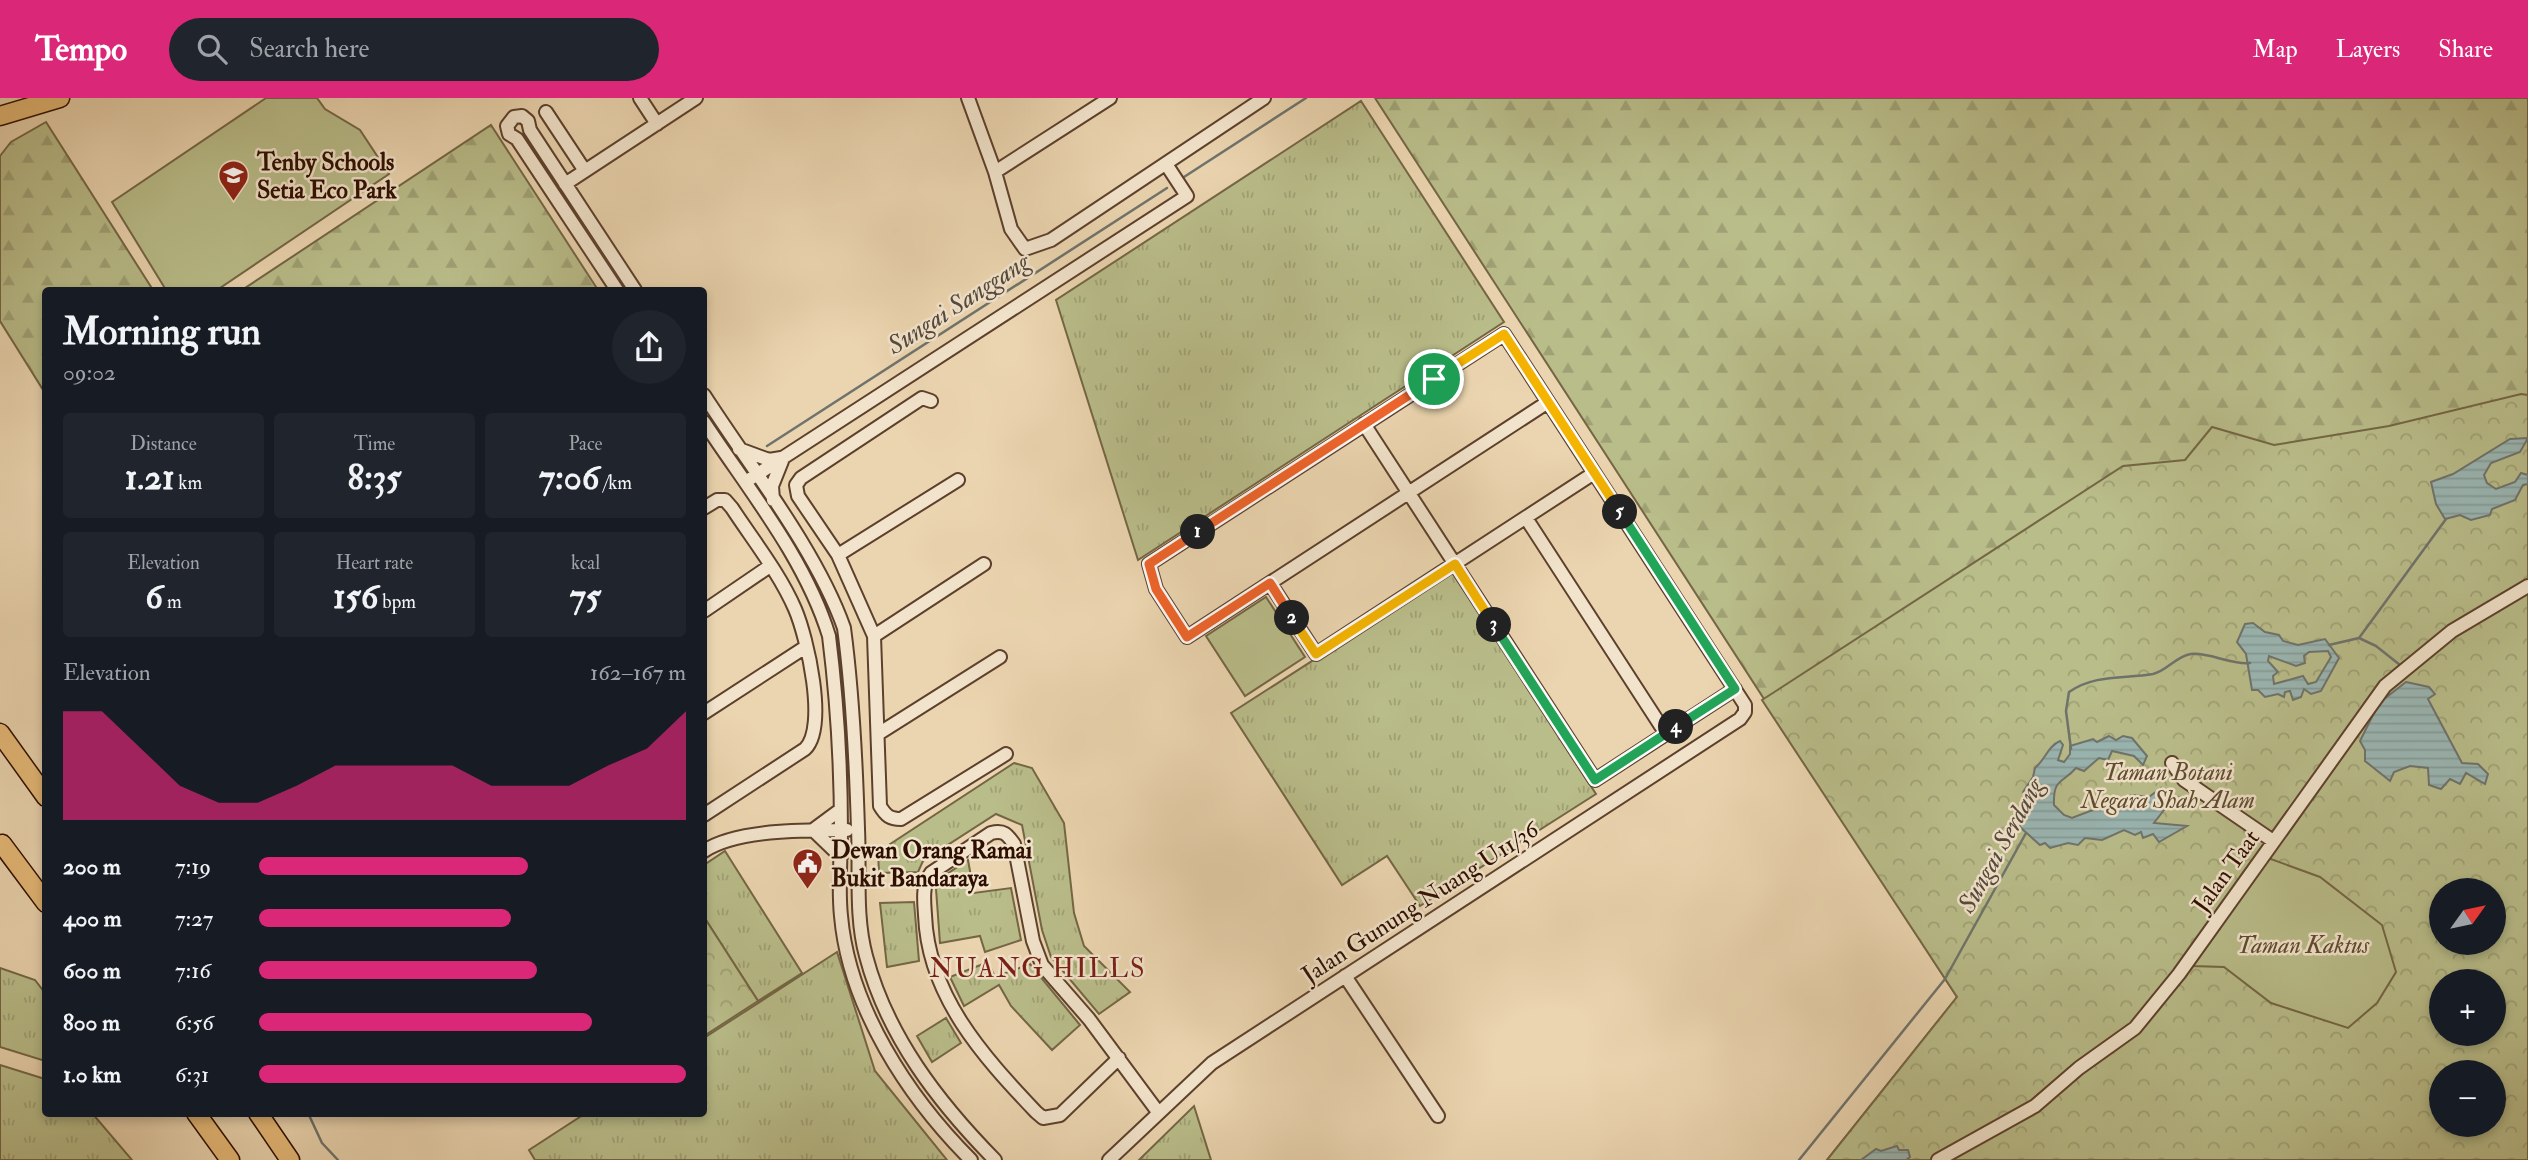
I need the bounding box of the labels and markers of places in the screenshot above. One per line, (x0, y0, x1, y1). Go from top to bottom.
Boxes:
place label: Tenby Schools Setia Eco Park (256, 147, 397, 206)
school or university icon: Tenby Schools Setia Eco Park (217, 159, 251, 203)
pin (1404, 349, 1464, 409)
pin: 5 (1602, 494, 1638, 530)
pin: 1 (1180, 514, 1216, 550)
pin: 2 (1274, 601, 1310, 636)
pin: 3 (1476, 608, 1512, 642)
pin: 4 (1658, 710, 1694, 744)
place label: Dewan Orang Ramai Bukit Bandaraya (831, 835, 1033, 894)
public building icon: Dewan Orang Ramai Bukit Bandaraya (791, 847, 825, 891)

